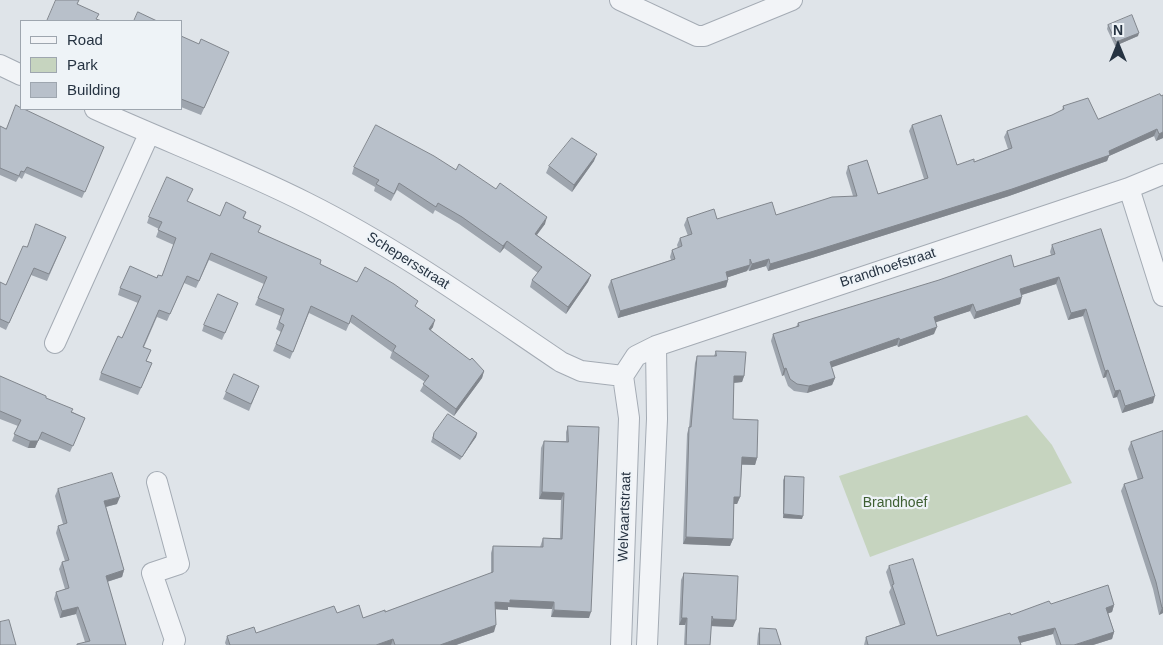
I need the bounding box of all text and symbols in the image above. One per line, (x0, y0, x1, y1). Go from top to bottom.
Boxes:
legend (20, 20, 182, 110)
north arrow (1093, 20, 1143, 70)
text: N (1113, 22, 1123, 38)
text: Road (67, 31, 103, 48)
text: Park (67, 56, 98, 73)
text: Building (67, 81, 120, 98)
street label: Schepersstraat (364, 229, 452, 293)
street label: Brandhoefstraat (838, 245, 938, 291)
street label: Welvaartstraat (615, 472, 635, 562)
park label: Brandhoef (863, 495, 927, 511)

